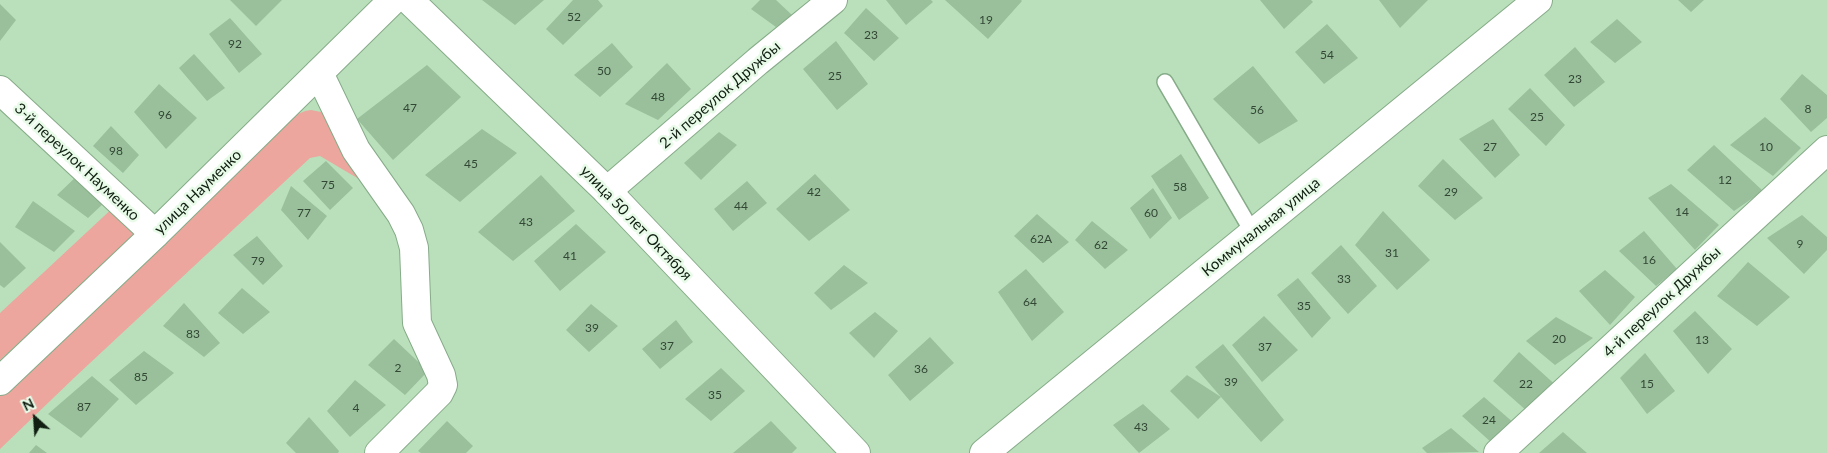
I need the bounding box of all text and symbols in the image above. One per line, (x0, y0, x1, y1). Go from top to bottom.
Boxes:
house number: 52 (567, 10, 581, 24)
house number: 19 (979, 13, 993, 27)
house number: 23 (864, 28, 878, 42)
house number: 92 (228, 37, 242, 51)
street label: 2-й переулок Дружбы (656, 38, 784, 152)
house number: 54 (1320, 48, 1334, 62)
house number: 50 (597, 64, 611, 78)
house number: 25 (828, 69, 842, 83)
house number: 23 (1568, 72, 1582, 86)
house number: 48 (651, 90, 665, 104)
street label: 3-й переулок Науменко (11, 99, 143, 225)
house number: 47 (403, 101, 417, 115)
house number: 8 (1805, 102, 1811, 116)
house number: 56 (1250, 103, 1264, 117)
house number: 96 (158, 108, 172, 122)
house number: 25 (1530, 110, 1544, 124)
house number: 27 (1483, 140, 1497, 154)
house number: 10 (1759, 140, 1773, 154)
house number: 98 (109, 144, 123, 158)
street label: улица Науменко (151, 146, 245, 238)
house number: 45 (464, 157, 478, 171)
street label: улица 50 лет Октября (576, 162, 696, 284)
house number: 12 (1718, 173, 1732, 187)
street label: Коммунальная улица (1198, 174, 1324, 280)
house number: 75 (321, 178, 335, 192)
house number: 58 (1173, 180, 1187, 194)
house number: 42 (807, 185, 821, 199)
house number: 29 (1444, 185, 1458, 199)
house number: 44 (734, 199, 748, 213)
house number: 14 (1675, 205, 1689, 219)
house number: 77 (297, 206, 311, 220)
house number: 60 (1144, 206, 1158, 220)
house number: 43 (519, 215, 533, 229)
house number: 62А (1030, 232, 1052, 246)
house number: 9 (1797, 237, 1803, 251)
house number: 62 (1094, 238, 1108, 252)
street label: 4-й переулок Дружбы (1600, 243, 1724, 361)
house number: 31 (1385, 246, 1399, 260)
house number: 41 (563, 249, 577, 263)
house number: 16 (1642, 253, 1656, 267)
house number: 79 (251, 254, 265, 268)
house number: 33 (1337, 272, 1351, 286)
house number: 64 (1023, 295, 1037, 309)
house number: 35 (1297, 299, 1311, 313)
house number: 39 (585, 321, 599, 335)
house number: 83 (186, 327, 200, 341)
house number: 20 (1552, 332, 1566, 346)
house number: 13 (1695, 333, 1709, 347)
house number: 37 (660, 339, 674, 353)
house number: 37 (1258, 340, 1272, 354)
house number: 2 (395, 361, 401, 375)
house number: 36 (914, 362, 928, 376)
house number: 85 (134, 370, 148, 384)
house number: 39 (1224, 375, 1238, 389)
house number: 22 (1519, 377, 1533, 391)
house number: 15 (1640, 377, 1654, 391)
house number: 35 (708, 388, 722, 402)
north arrow (10, 393, 60, 443)
text: N (20, 394, 37, 414)
house number: 87 (77, 400, 91, 414)
house number: 4 (353, 401, 359, 415)
house number: 24 (1482, 413, 1496, 427)
house number: 43 (1134, 420, 1148, 434)

